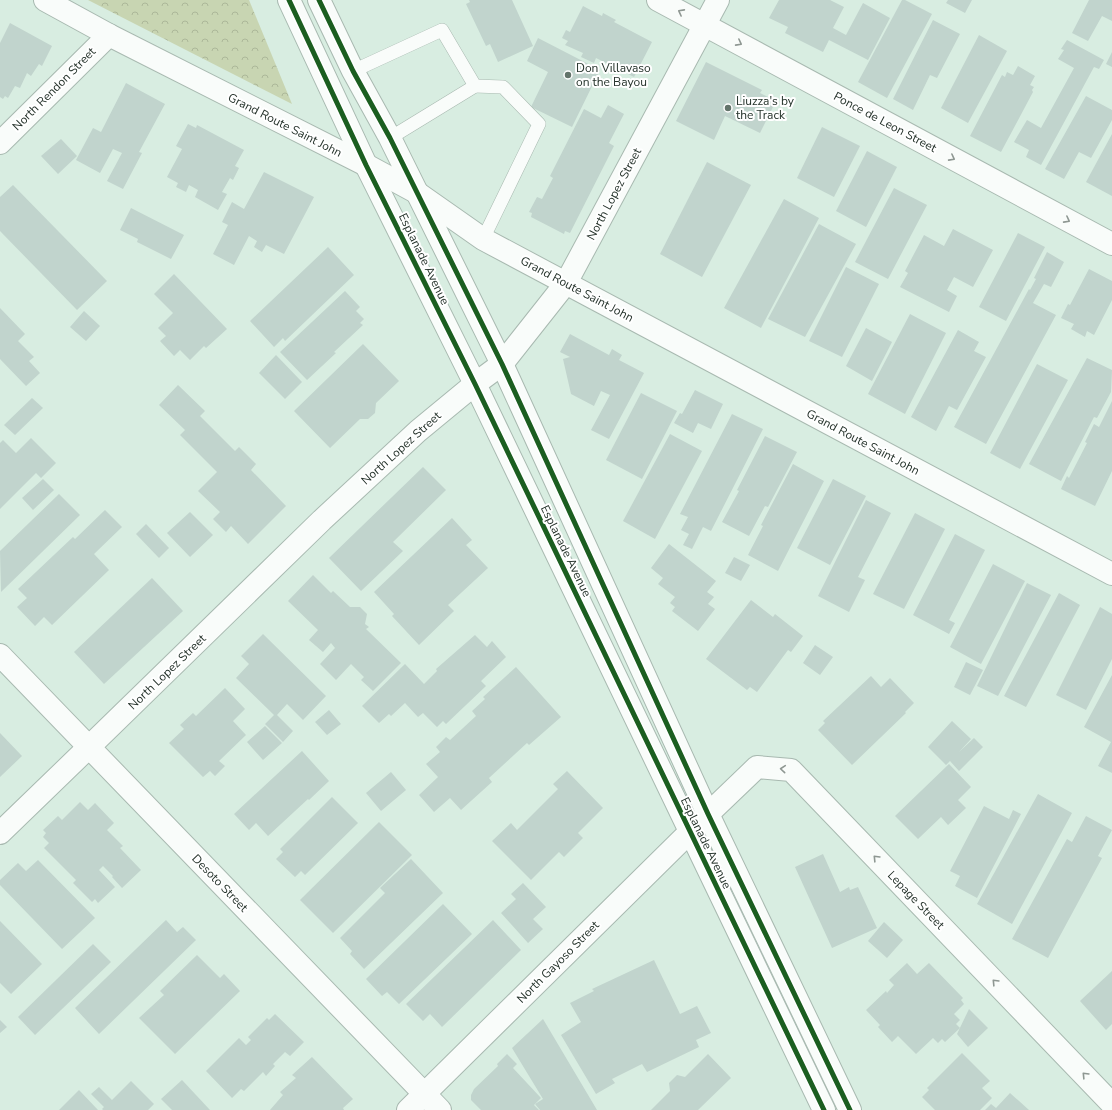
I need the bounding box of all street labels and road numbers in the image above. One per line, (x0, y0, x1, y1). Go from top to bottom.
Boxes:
street label: North Rendon Street (9, 43, 100, 134)
street label: Ponce de Leon Street (831, 88, 940, 156)
street label: Grand Route Saint John (225, 89, 345, 161)
street label: North Lopez Street (583, 144, 645, 243)
street label: Esplanade Avenue (395, 211, 453, 307)
street label: Grand Route Saint John (518, 252, 636, 326)
street label: Grand Route Saint John (804, 405, 922, 479)
street label: North Lopez Street (358, 407, 445, 488)
street label: Esplanade Avenue (537, 503, 595, 599)
street label: North Lopez Street (125, 630, 210, 713)
street label: Esplanade Avenue (677, 795, 735, 891)
street label: Desoto Street (188, 851, 252, 916)
street label: Lepage Street (884, 867, 949, 933)
street label: North Gayoso Street (513, 917, 603, 1007)

